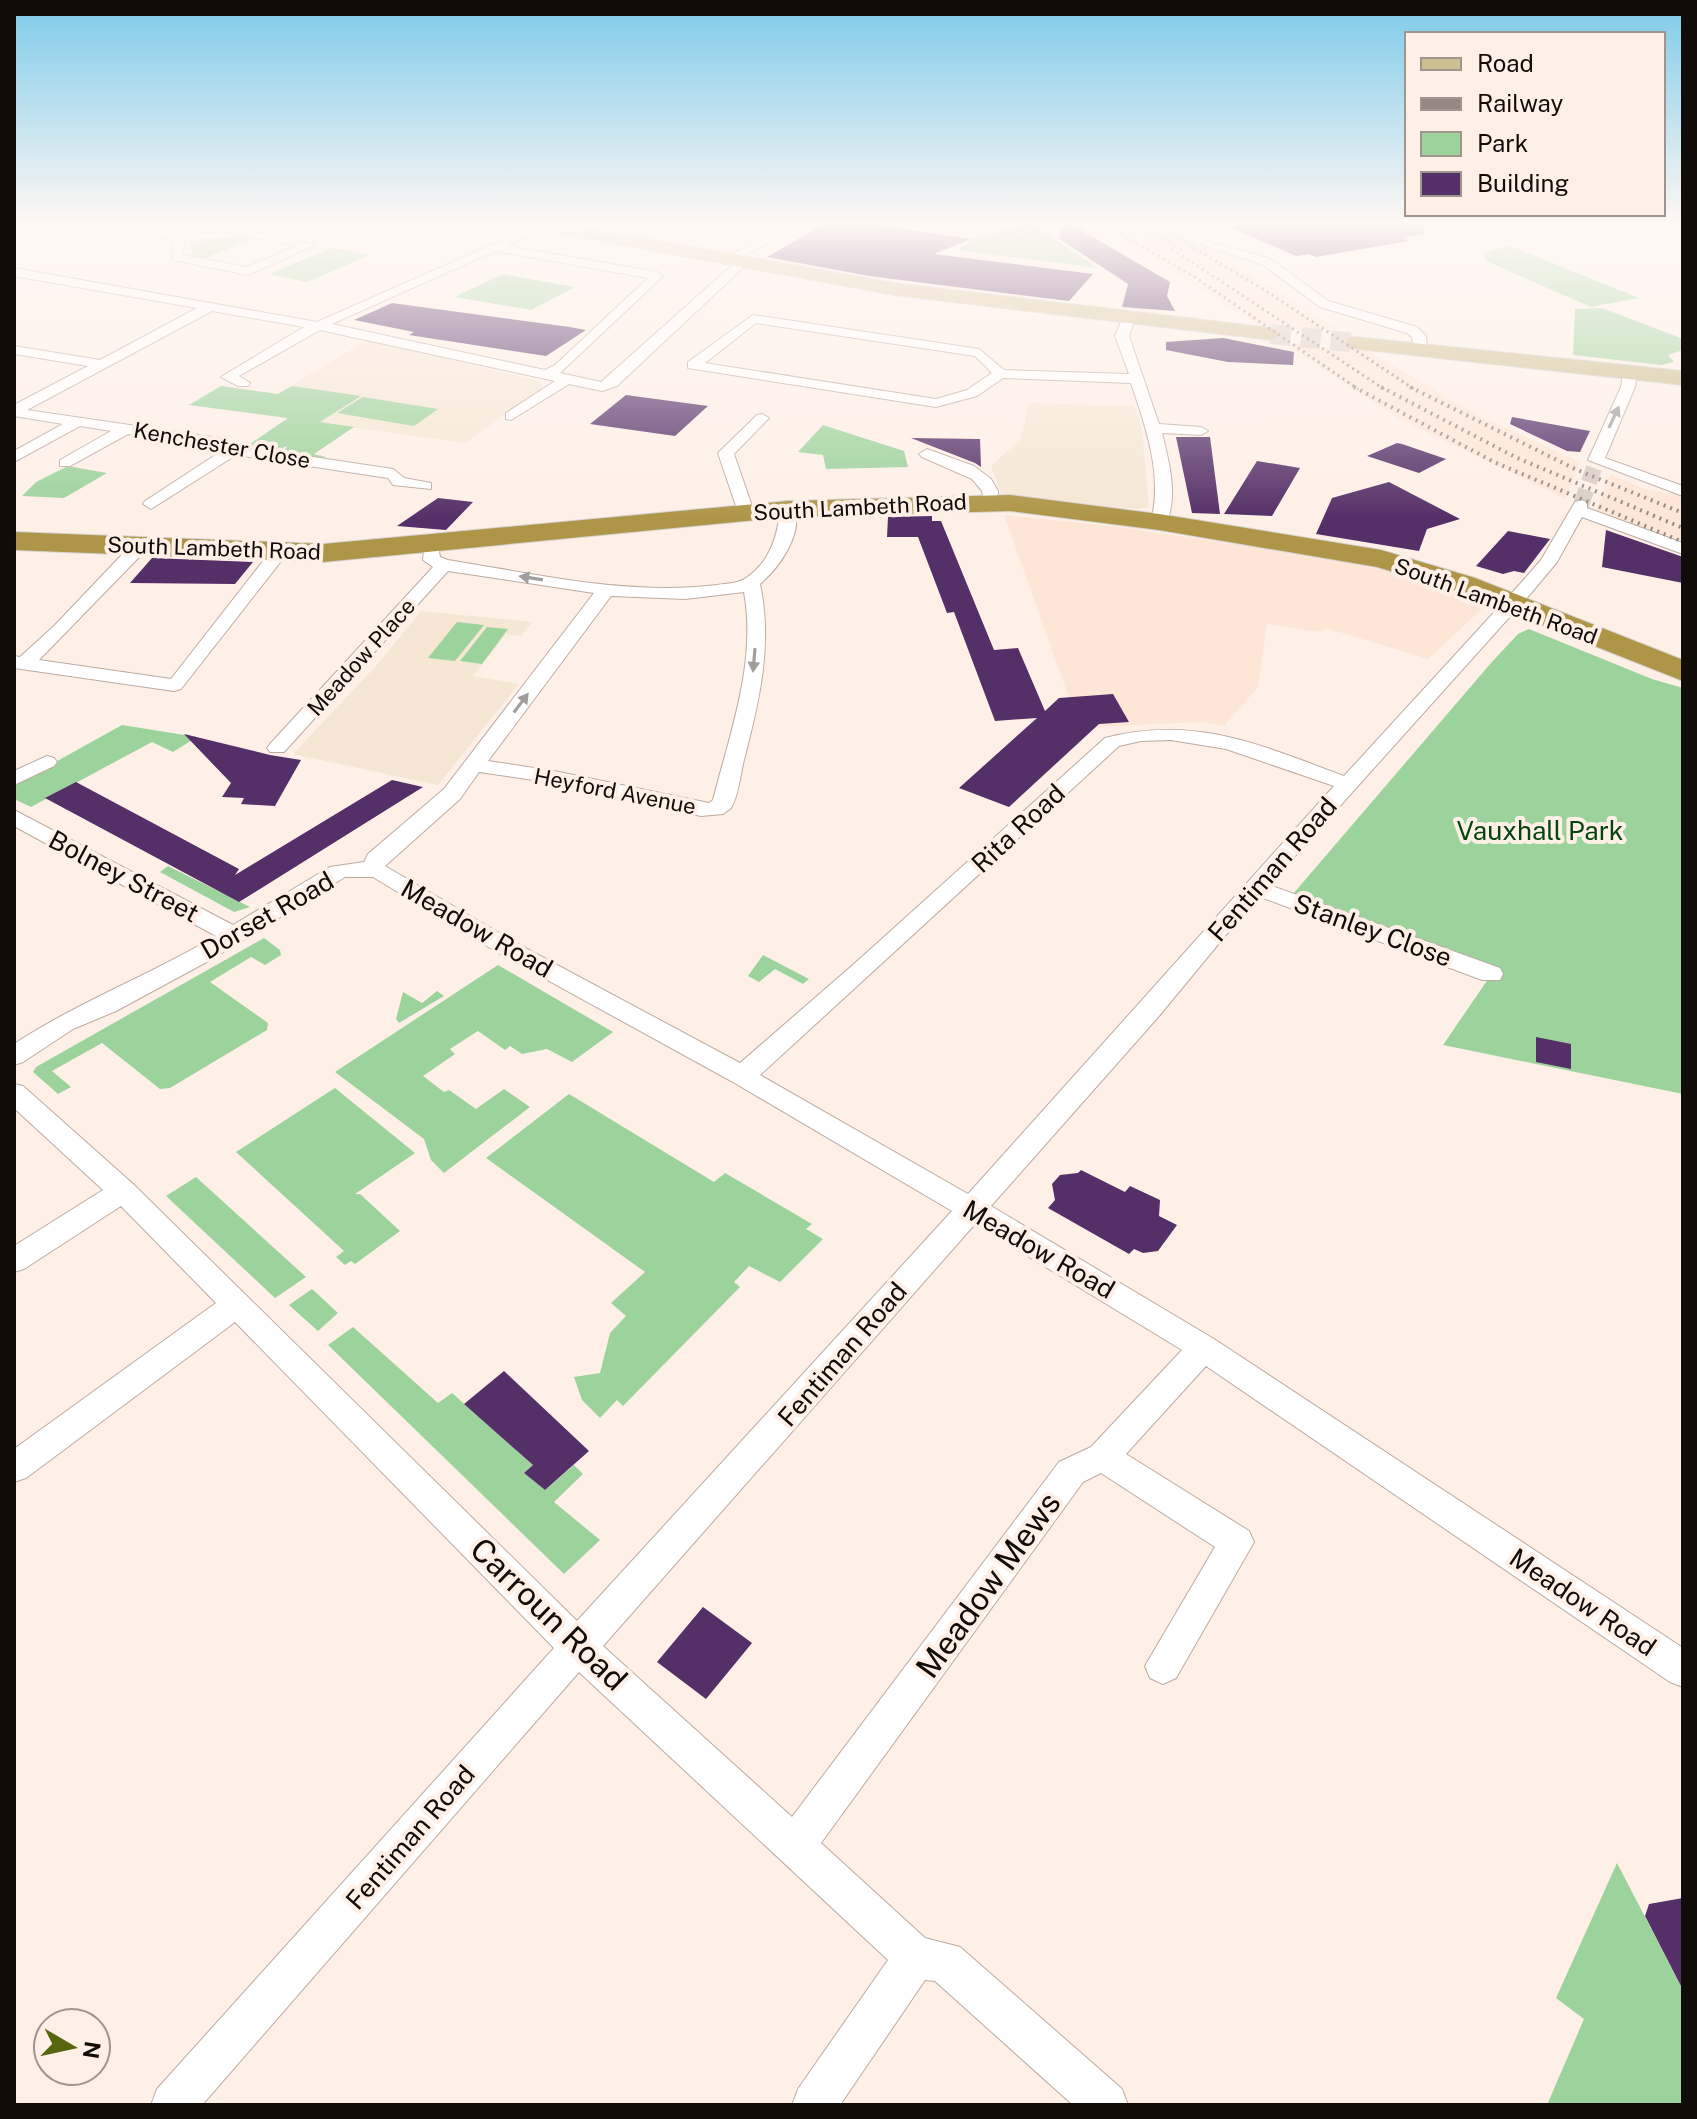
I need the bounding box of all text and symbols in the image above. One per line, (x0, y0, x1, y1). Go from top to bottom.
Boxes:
legend (1405, 32, 1665, 216)
text: Road (1477, 49, 1534, 77)
text: Railway (1477, 89, 1563, 117)
text: Park (1477, 129, 1528, 157)
text: Building (1477, 169, 1569, 197)
one-way arrow (1607, 405, 1621, 428)
street label: Kenchester Close (132, 417, 312, 473)
street label: South Lambeth Road (753, 488, 967, 526)
street label: South Lambeth Road (107, 531, 321, 565)
street label: South Lambeth Road (1391, 552, 1601, 650)
one-way arrow (518, 572, 543, 584)
street label: Meadow Place (302, 593, 420, 721)
one-way arrow (748, 648, 761, 673)
one-way arrow (512, 693, 528, 713)
street label: Heyford Avenue (532, 763, 698, 819)
street label: Rita Road (965, 777, 1071, 879)
street label: Fentiman Road (1201, 791, 1343, 947)
park label: Vauxhall Park (1457, 815, 1623, 846)
street label: Bolney Street (44, 823, 204, 929)
street label: Dorset Road (195, 865, 339, 965)
street label: Meadow Road (396, 872, 558, 984)
street label: Stanley Close (1290, 887, 1456, 973)
street label: Meadow Road (958, 1193, 1120, 1305)
street label: Fentiman Road (771, 1276, 913, 1432)
street label: Meadow Mews (908, 1485, 1068, 1685)
street label: Carroun Road (463, 1530, 635, 1698)
street label: Meadow Road (1504, 1542, 1662, 1662)
street label: Fentiman Road (339, 1759, 481, 1915)
north arrow (32, 2007, 112, 2087)
text: N (78, 2040, 106, 2061)

